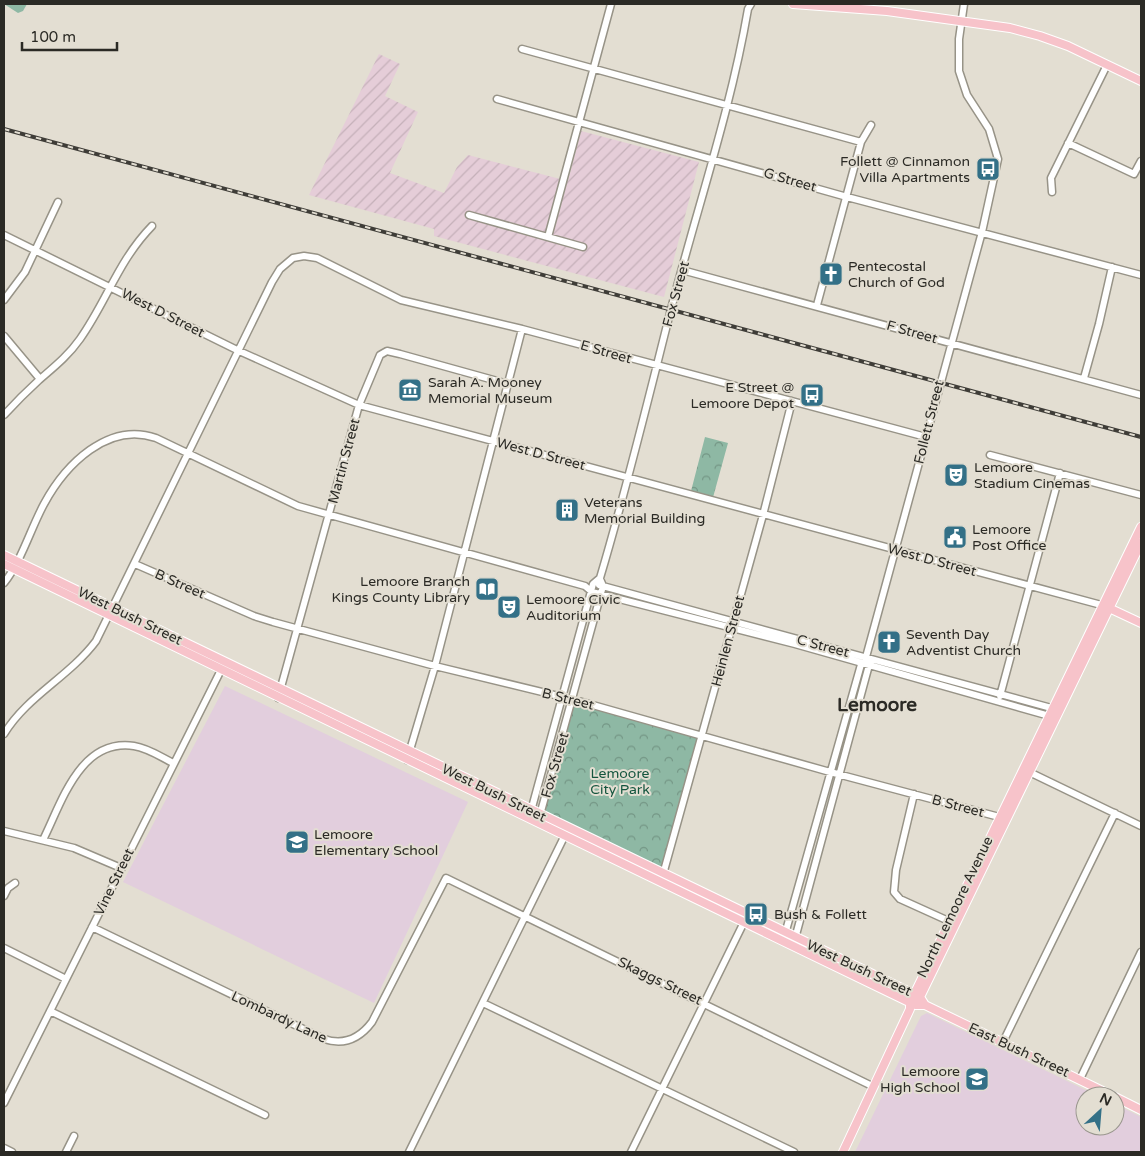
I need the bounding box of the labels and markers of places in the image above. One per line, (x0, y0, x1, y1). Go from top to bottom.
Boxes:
place label: Follett @ Cinnamon Villa Apartments (840, 153, 970, 186)
bus stop icon: Follett @ Cinnamon Villa Apartments (975, 156, 1001, 182)
place label: Pentecostal Church of God (848, 258, 945, 291)
church icon: Pentecostal Church of God (818, 261, 844, 287)
place label: Sarah A. Mooney Memorial Museum (428, 374, 552, 407)
museum icon: Sarah A. Mooney Memorial Museum (397, 377, 423, 403)
place label: E Street @ Lemoore Depot (691, 379, 795, 412)
bus stop icon: E Street @ Lemoore Depot (799, 382, 825, 408)
place label: Lemoore Stadium Cinemas (974, 459, 1090, 492)
theatre icon: Lemoore Stadium Cinemas (943, 462, 969, 488)
place label: Veterans Memorial Building (584, 494, 705, 527)
building icon: Veterans Memorial Building (554, 497, 580, 523)
place label: Lemoore Post Office (972, 521, 1047, 554)
public building icon: Lemoore Post Office (942, 524, 968, 550)
place label: Lemoore Branch Kings County Library (332, 573, 470, 606)
library icon: Lemoore Branch Kings County Library (474, 576, 500, 602)
place label: Lemoore Civic Auditorium (526, 591, 620, 624)
theatre icon: Lemoore Civic Auditorium (496, 594, 522, 620)
place label: Seventh Day Adventist Church (906, 626, 1021, 659)
church icon: Seventh Day Adventist Church (876, 629, 902, 655)
place label: Lemoore Elementary School (314, 826, 438, 859)
school or university icon: Lemoore Elementary School (284, 829, 310, 855)
bus stop icon: Bush & Follett (743, 901, 769, 927)
place label: Bush & Follett (774, 906, 868, 923)
place label: Lemoore High School (880, 1063, 960, 1096)
school or university icon: Lemoore High School (964, 1066, 990, 1092)

